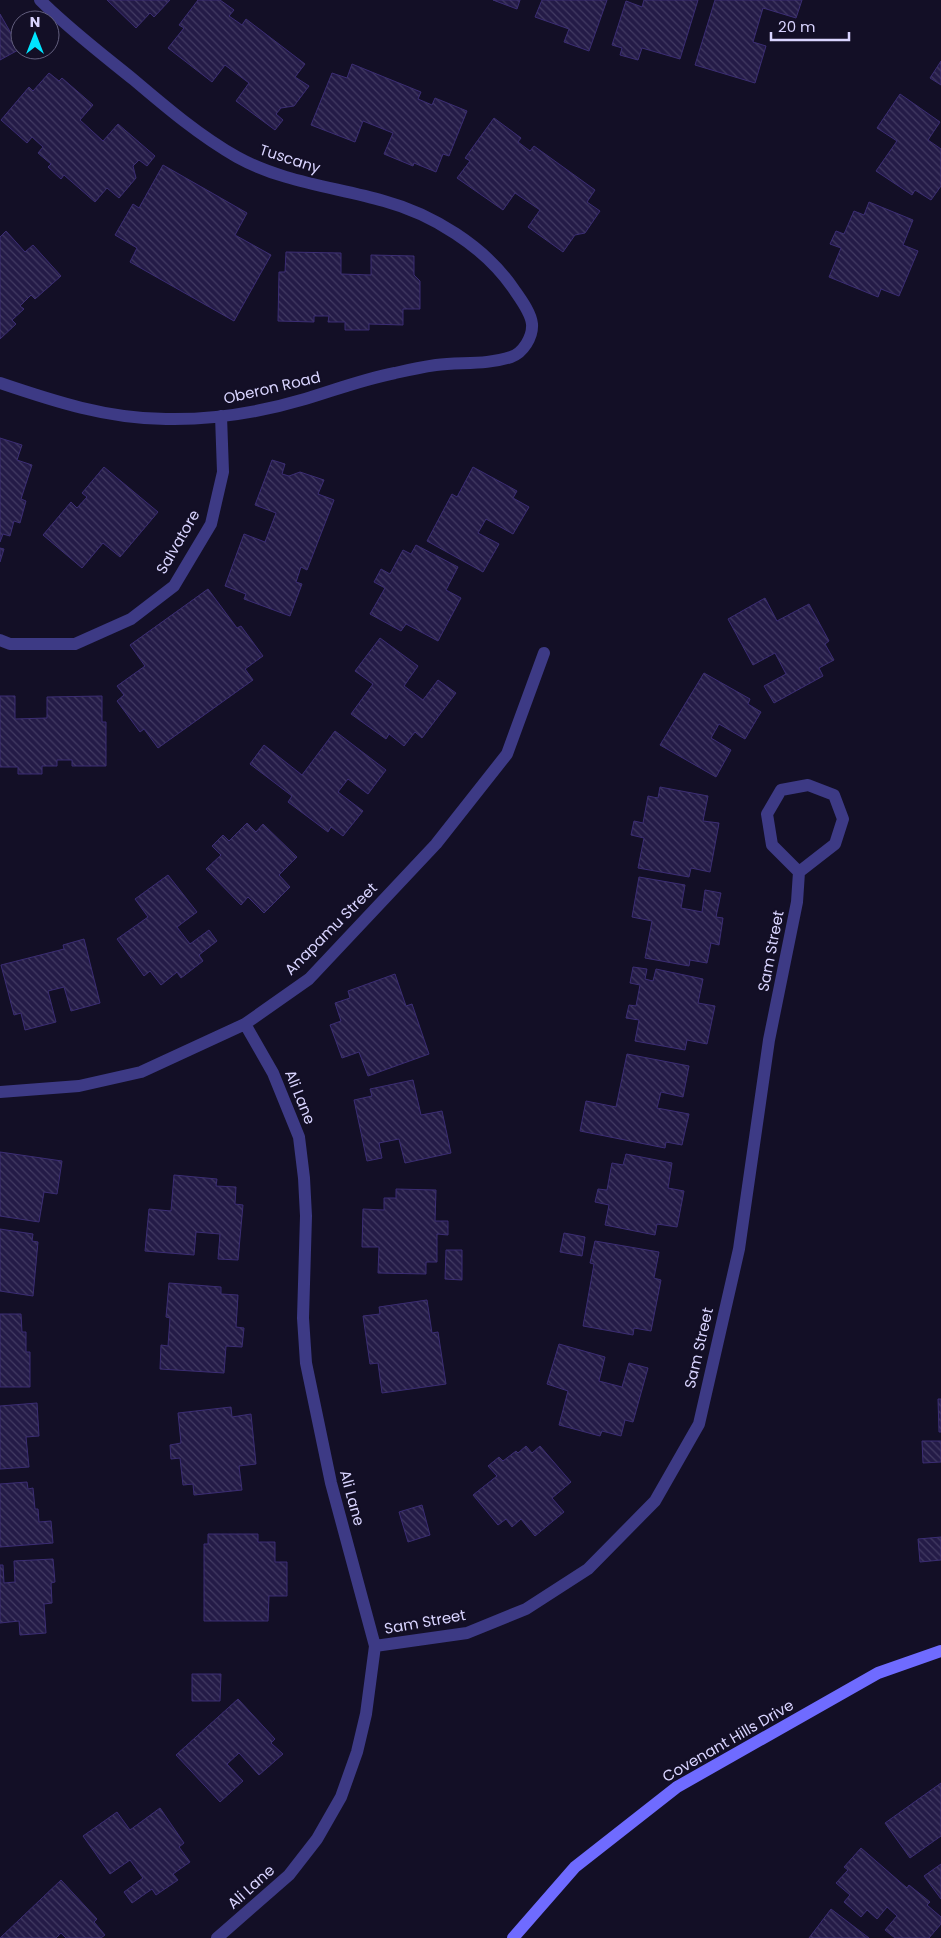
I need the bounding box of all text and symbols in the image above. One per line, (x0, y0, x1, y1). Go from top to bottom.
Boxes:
north arrow (10, 10, 60, 60)
scale bar (771, 10, 848, 42)
text: N (30, 12, 40, 32)
text: 20 m (778, 16, 816, 37)
street label: Tuscany (257, 139, 324, 178)
street label: Oberon Road (221, 366, 322, 409)
street label: Salvatore (151, 506, 204, 578)
street label: Anapamu Street (280, 878, 382, 980)
street label: Sam Street (752, 908, 789, 993)
street label: Ali Lane (280, 1066, 321, 1127)
street label: Sam Street (679, 1305, 718, 1390)
street label: Ali Lane (335, 1468, 370, 1528)
street label: Sam Street (383, 1604, 467, 1639)
street label: Covenant Hills Drive (658, 1694, 797, 1787)
street label: Ali Lane (222, 1860, 279, 1914)

